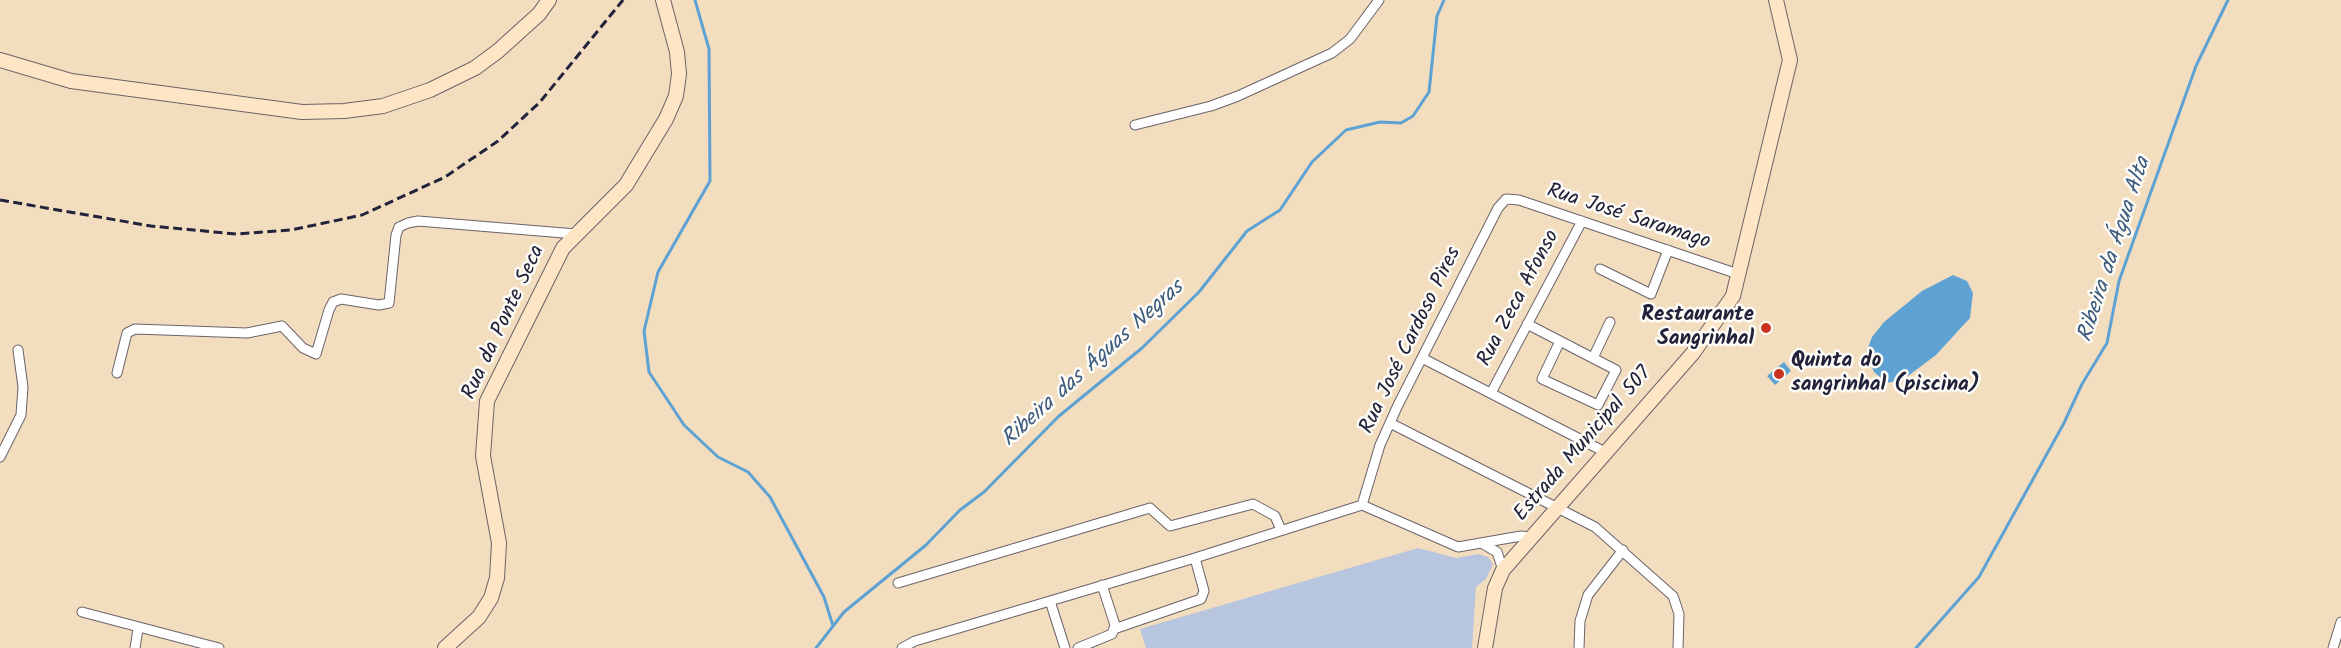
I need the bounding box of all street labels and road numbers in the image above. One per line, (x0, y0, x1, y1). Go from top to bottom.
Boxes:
street label: Rua José Saramago (1543, 180, 1713, 256)
street label: Rua Zeca Afonso (1474, 227, 1566, 371)
street label: Rua da Ponte Seca (458, 242, 552, 404)
street label: Rua José Cardoso Pires (1356, 244, 1468, 438)
street label: Estrada Municipal 507 (1510, 362, 1658, 528)

